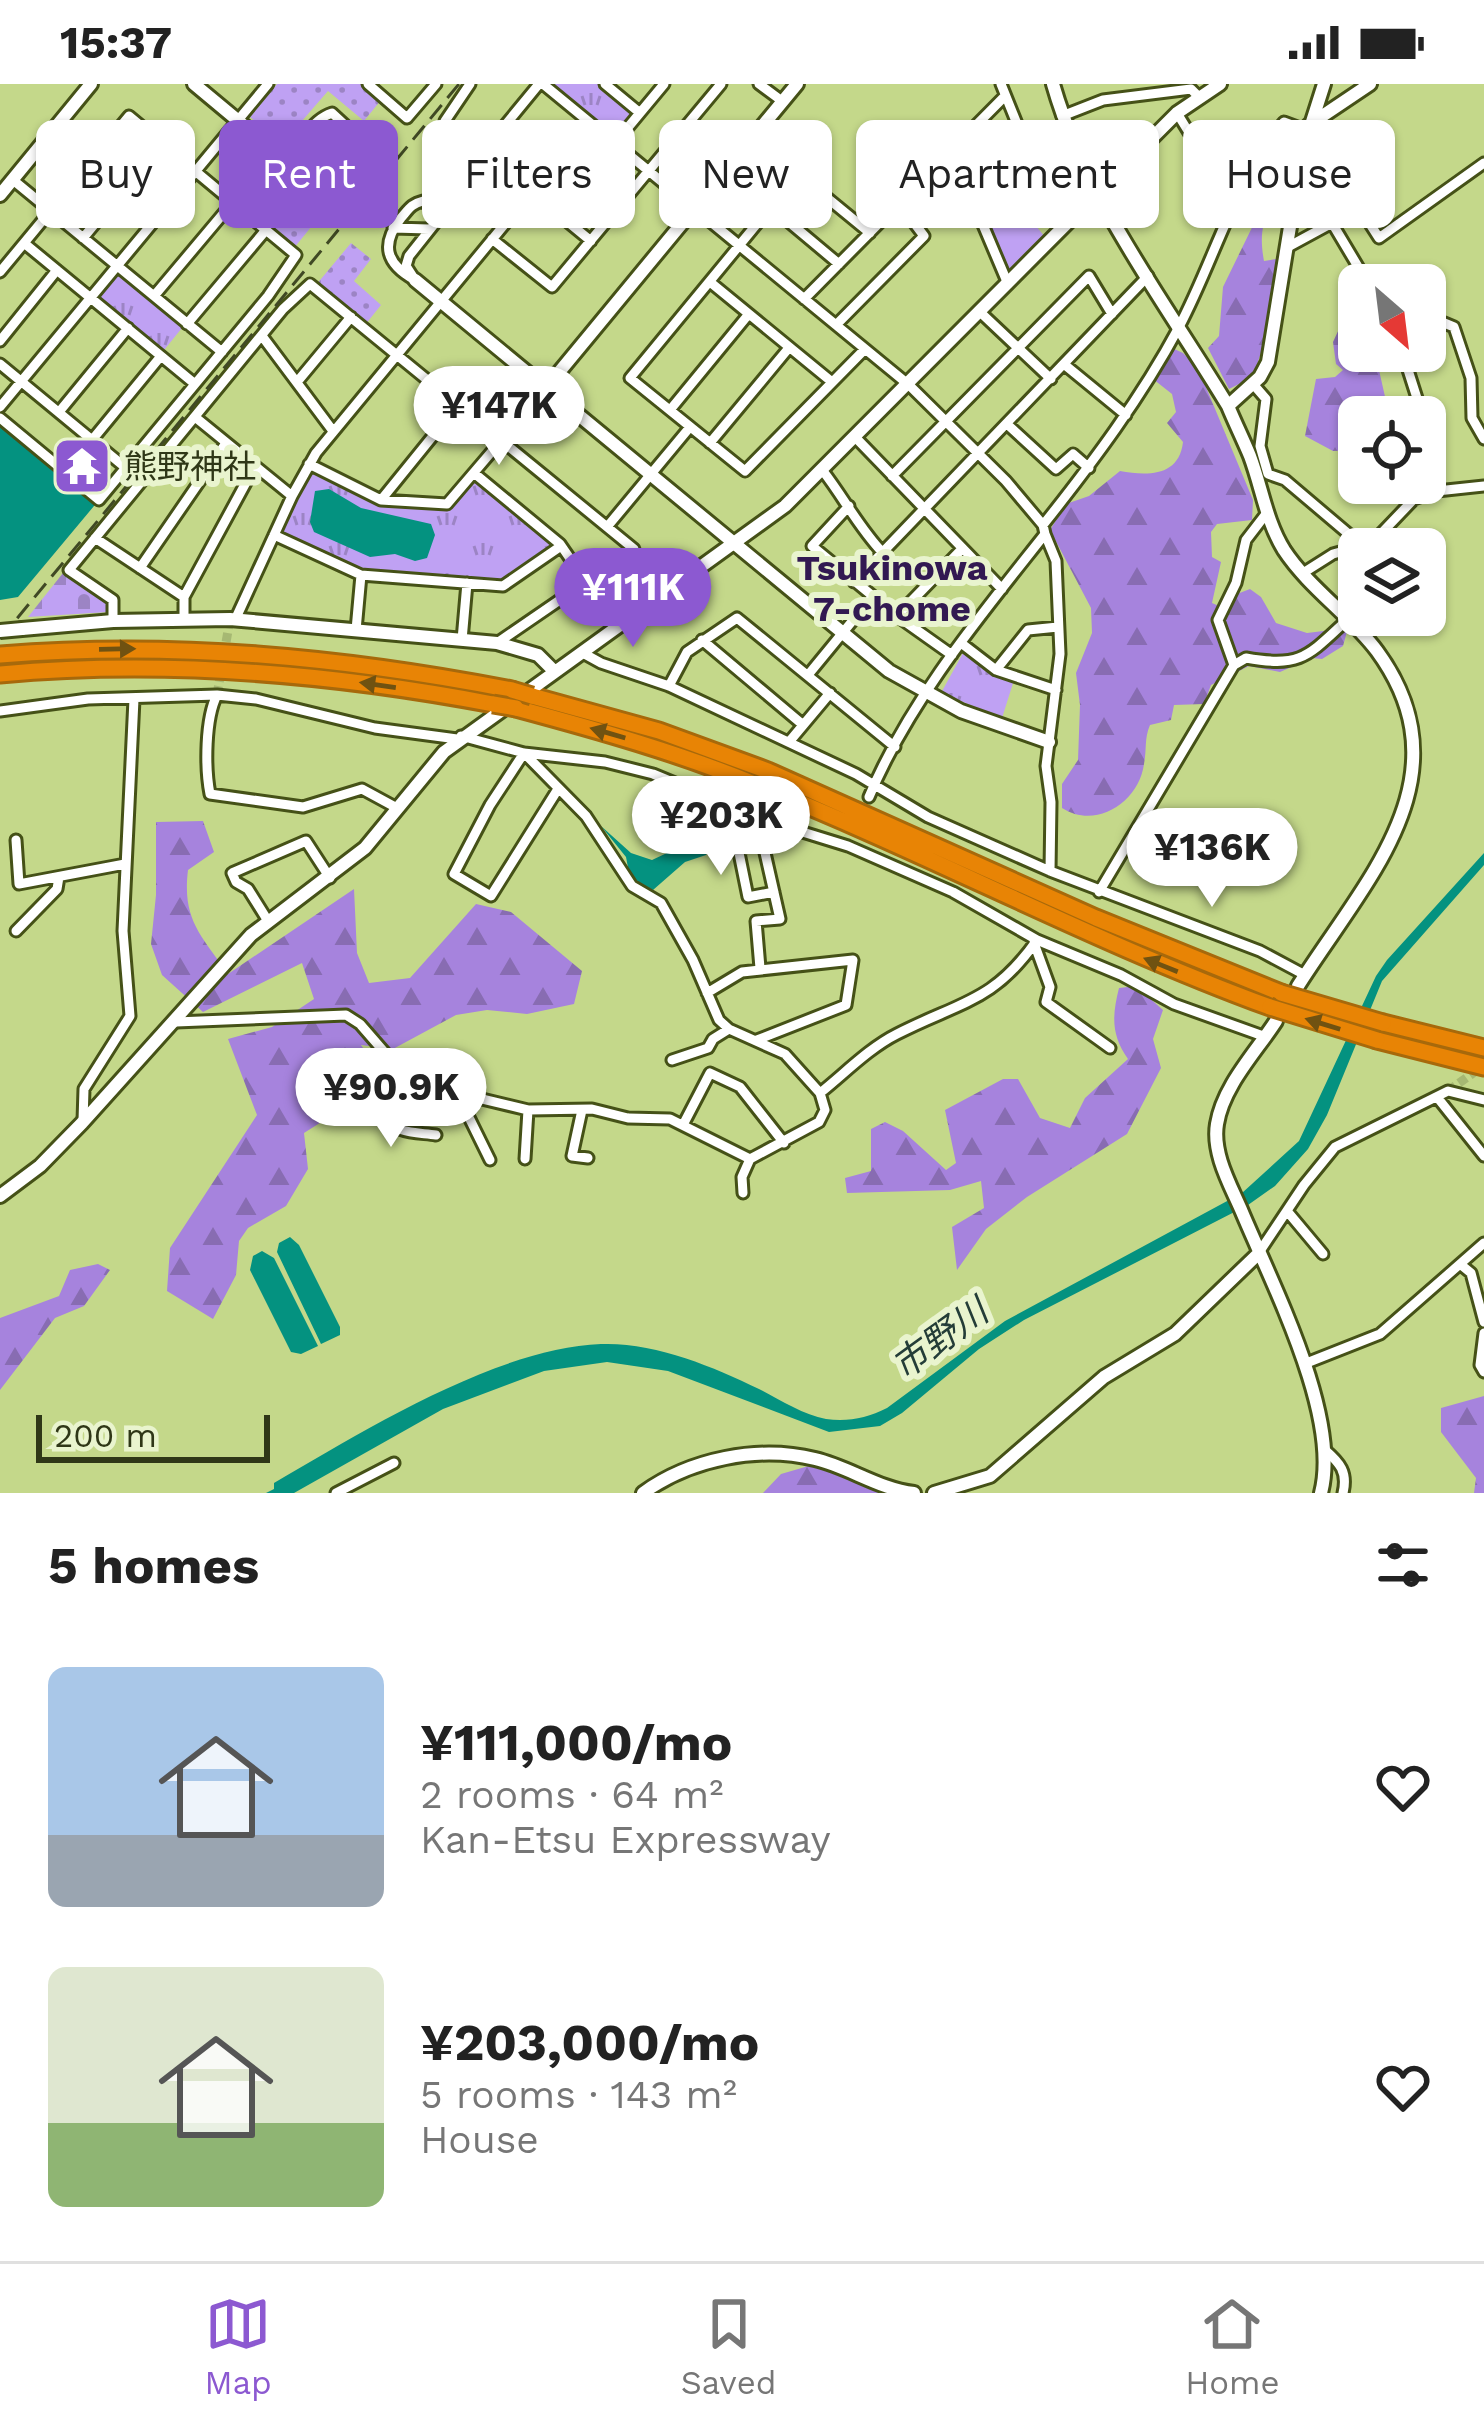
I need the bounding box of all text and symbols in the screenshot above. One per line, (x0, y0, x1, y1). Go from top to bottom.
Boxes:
text: 15:37 (60, 16, 172, 69)
chip: Buy (36, 120, 195, 228)
chip: Rent (219, 120, 398, 228)
chip: Filters (422, 120, 635, 228)
chip: New (659, 120, 832, 228)
chip: Apartment (856, 120, 1159, 228)
chip: House (1183, 120, 1395, 228)
north arrow (1338, 264, 1446, 372)
map controls (1338, 264, 1446, 636)
pin: ¥147K (415, 366, 583, 468)
text: ¥147K (441, 382, 557, 427)
button: locate (1338, 396, 1446, 504)
temple icon: 熊野神社 (51, 435, 113, 497)
place label: 熊野神社 (124, 447, 256, 486)
button: layers (1338, 528, 1446, 636)
district label: Tsukinowa 7-chome (797, 547, 988, 630)
pin: ¥111K (549, 548, 717, 650)
text: ¥111K (581, 564, 685, 609)
one-way arrow (99, 639, 137, 659)
one-way arrow (358, 675, 396, 694)
one-way arrow (589, 723, 626, 741)
pin: ¥203K (637, 776, 805, 878)
text: ¥203K (659, 792, 783, 837)
pin: ¥136K (1128, 808, 1296, 910)
text: ¥136K (1154, 824, 1270, 869)
one-way arrow (1142, 955, 1178, 974)
one-way arrow (1304, 1013, 1341, 1032)
pin: ¥90.9K (293, 1048, 489, 1150)
text: ¥90.9K (322, 1064, 460, 1109)
water label: 市野川 (884, 1288, 999, 1388)
scale bar (36, 1409, 270, 1462)
text: 200 m (54, 1416, 157, 1455)
icon: filters (1370, 1532, 1436, 1598)
text: 5 homes (48, 1536, 259, 1595)
text: ¥111,000/mo (420, 1713, 732, 1772)
icon: home (144, 1715, 288, 1859)
icon: heart (1370, 1754, 1436, 1820)
text: 2 rooms · 64 m² (420, 1772, 724, 1817)
text: Kan-Etsu Expressway (420, 1817, 831, 1862)
text: ¥203,000/mo (420, 2013, 759, 2072)
icon: home (144, 2015, 288, 2159)
icon: heart (1370, 2054, 1436, 2120)
text: 5 rooms · 143 m² (420, 2072, 737, 2117)
text: House (420, 2117, 539, 2162)
tab: Map (204, 2291, 272, 2402)
tab: Saved (681, 2291, 776, 2402)
tab: Home (1185, 2291, 1280, 2402)

